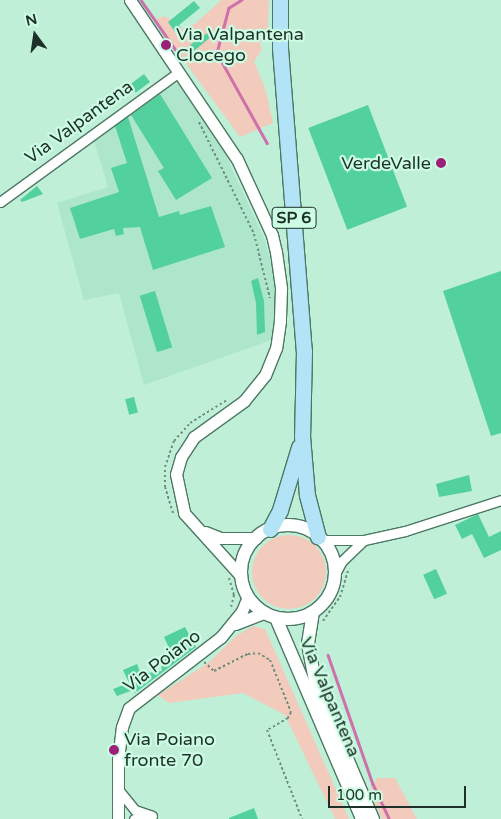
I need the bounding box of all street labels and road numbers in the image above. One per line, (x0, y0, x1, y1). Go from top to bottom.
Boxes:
street label: Via Valpantena (21, 76, 137, 168)
road number: SP 6 (272, 204, 316, 232)
street label: Via Poiano (119, 625, 205, 697)
street label: Via Valpantena (295, 634, 365, 760)

